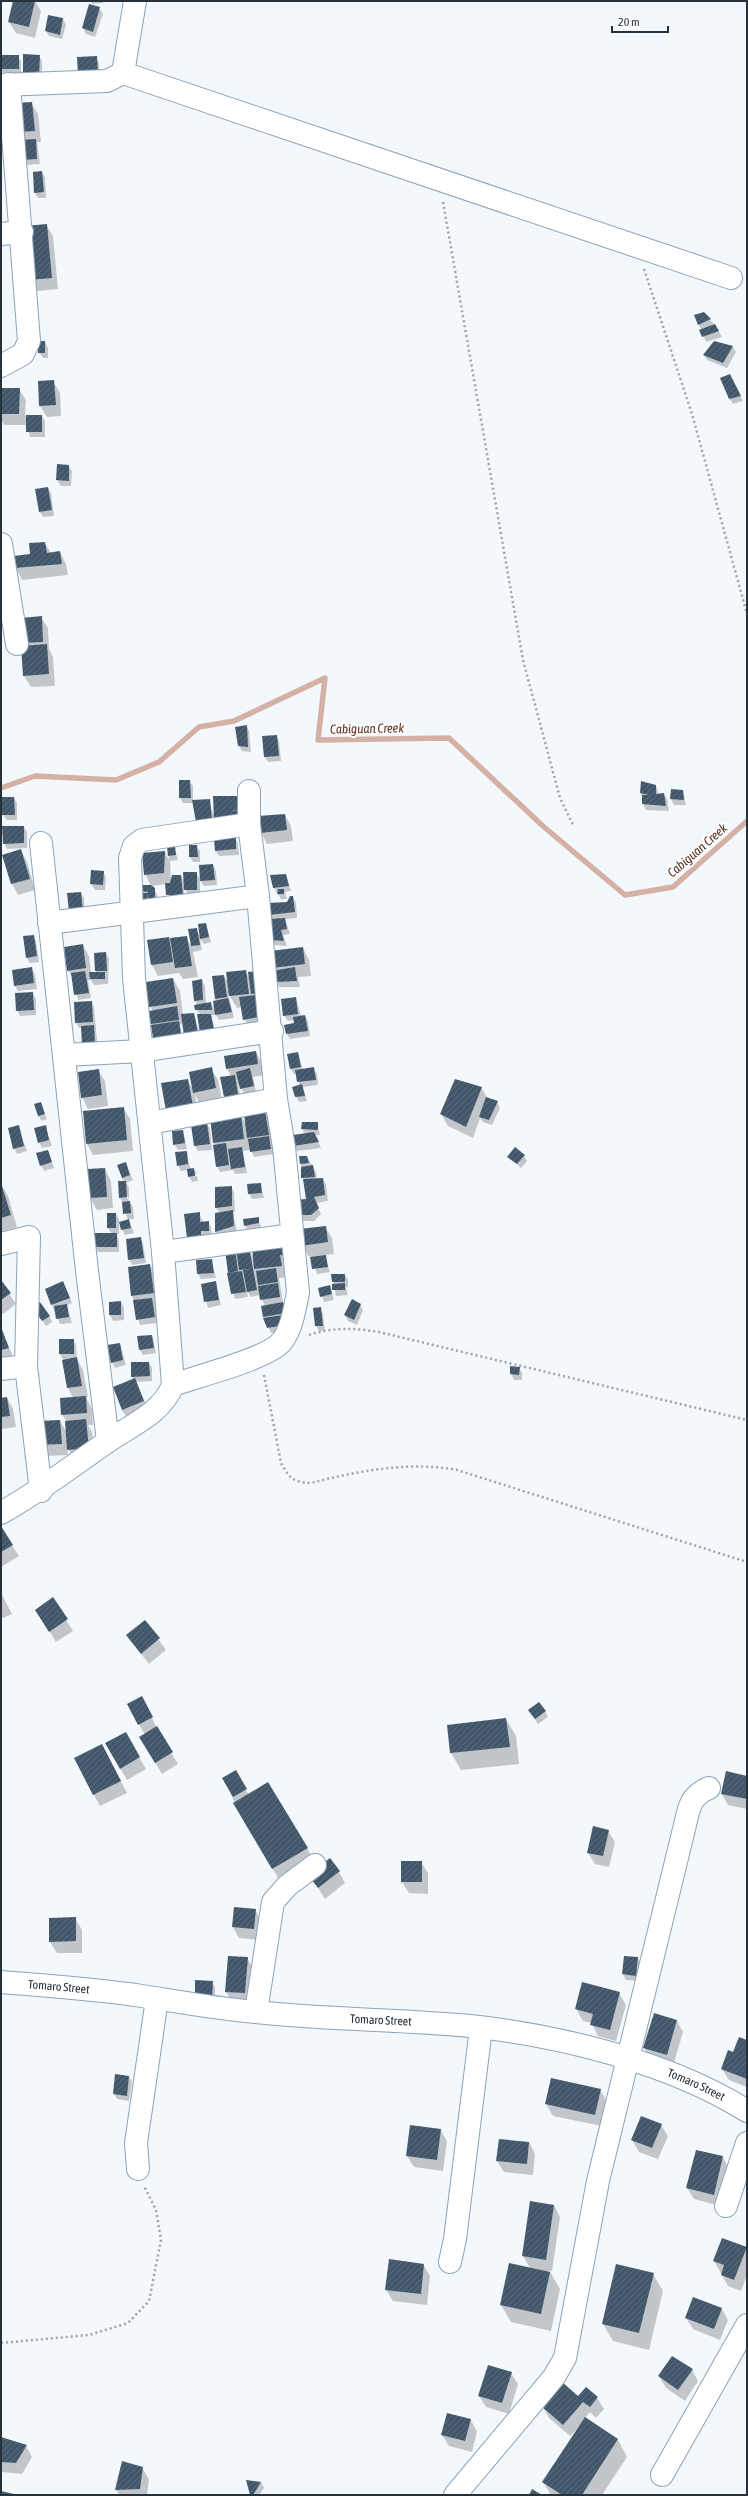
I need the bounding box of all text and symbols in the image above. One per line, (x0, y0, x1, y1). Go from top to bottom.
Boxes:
scale bar (612, 8, 668, 34)
text: 20 m (618, 15, 640, 29)
water label: Cabiguan Creek (330, 720, 404, 737)
water label: Cabiguan Creek (664, 820, 730, 880)
street label: Tomaro Street (28, 1977, 91, 1997)
street label: Tomaro Street (350, 2012, 413, 2029)
street label: Tomaro Street (666, 2066, 728, 2104)

